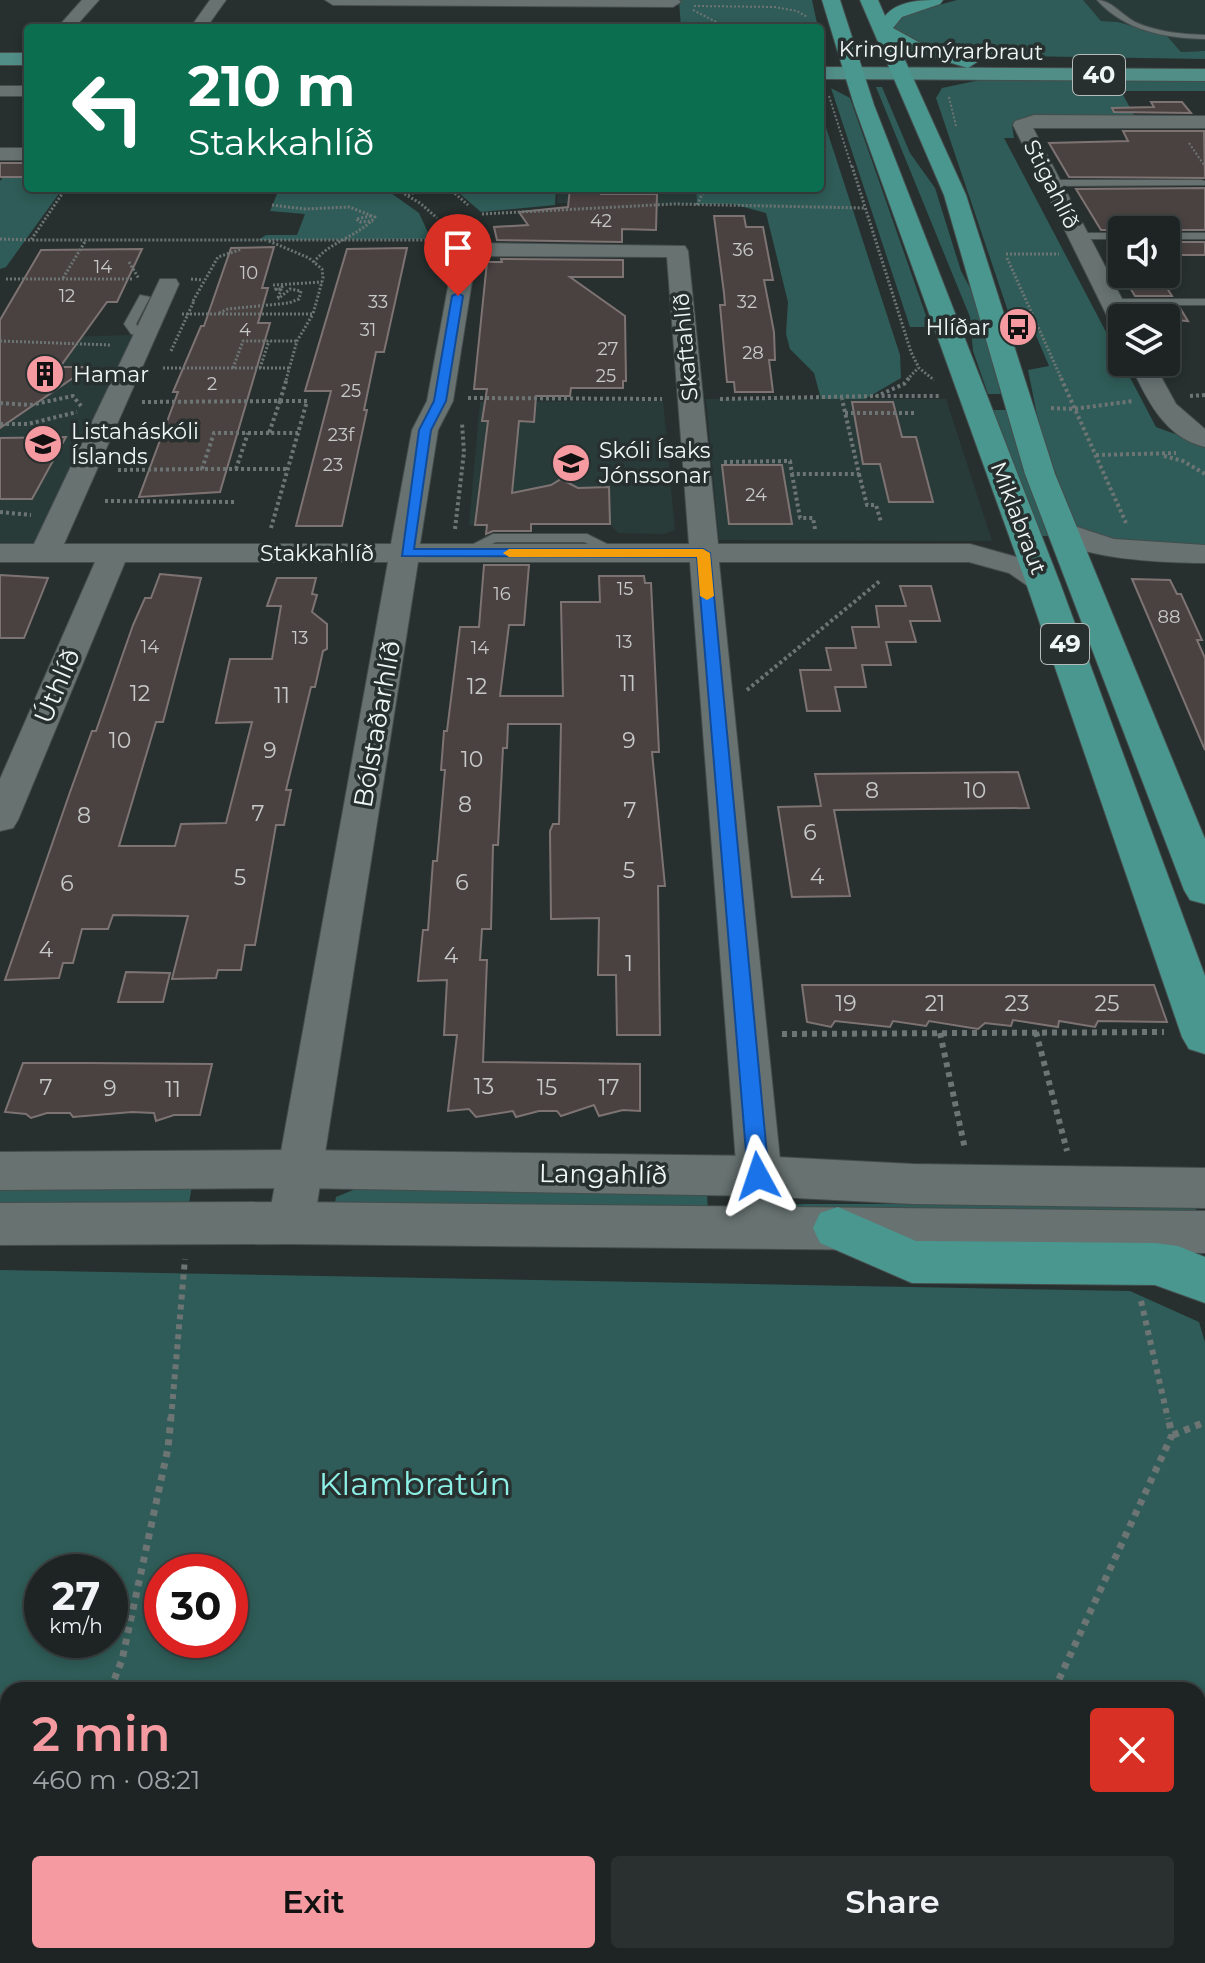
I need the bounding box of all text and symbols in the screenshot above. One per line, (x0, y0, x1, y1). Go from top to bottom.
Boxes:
street label: Kringlumýrarbraut (838, 35, 1044, 66)
text: 210 m (188, 52, 356, 120)
road number: 40 (1073, 55, 1125, 95)
icon: left (56, 56, 160, 160)
text: Stakkahlíð (188, 120, 374, 164)
street label: Stigahlíð (1018, 135, 1085, 233)
house number: 42 (590, 210, 612, 232)
pin (424, 214, 492, 296)
map controls (1108, 216, 1180, 376)
button: sound (1108, 216, 1180, 288)
icon: arrive (436, 226, 480, 270)
house number: 36 (732, 239, 754, 261)
house number: 14 (94, 256, 112, 278)
house number: 10 (240, 262, 258, 284)
house number: 12 (59, 285, 75, 307)
house number: 33 (368, 291, 388, 313)
house number: 32 (737, 291, 757, 313)
street label: Skaftahlíð (667, 292, 704, 402)
button: layers (1108, 304, 1180, 376)
bus stop icon: Hlíðar (997, 306, 1039, 348)
place label: Hlíðar (925, 314, 990, 341)
house number: 4 (239, 319, 251, 341)
house number: 31 (360, 319, 376, 341)
house number: 27 (598, 338, 618, 360)
house number: 28 (742, 342, 764, 364)
building icon: Hamar (24, 353, 66, 395)
place label: Hamar (73, 361, 149, 388)
house number: 25 (596, 365, 616, 387)
house number: 2 (207, 373, 217, 395)
house number: 25 (341, 380, 361, 402)
place label: Listaháskóli Íslands (71, 418, 199, 470)
school or university icon: Listaháskóli Íslands (22, 423, 64, 465)
house number: 23f (328, 424, 355, 446)
place label: Skóli Ísaks Jónssonar (598, 437, 711, 489)
school or university icon: Skóli Ísaks Jónssonar (550, 442, 592, 484)
house number: 23 (323, 454, 343, 476)
street label: Miklabraut (985, 458, 1052, 578)
house number: 24 (745, 484, 767, 506)
street label: Stakkahlíð (260, 540, 374, 567)
house number: 15 (617, 578, 633, 600)
house number: 16 (493, 583, 511, 605)
house number: 88 (1158, 606, 1180, 628)
road number: 49 (1041, 624, 1089, 664)
house number: 13 (292, 627, 308, 649)
house number: 13 (616, 631, 632, 653)
house number: 14 (141, 636, 159, 658)
house number: 14 (471, 637, 489, 659)
street label: Bólstaðarhlíð (347, 638, 407, 810)
street label: Úthlíð (27, 644, 87, 728)
house number: 11 (620, 670, 636, 697)
house number: 12 (467, 673, 487, 700)
house number: 12 (130, 680, 150, 707)
house number: 11 (274, 682, 290, 709)
house number: 10 (109, 727, 131, 754)
house number: 9 (622, 727, 636, 754)
house number: 9 (263, 737, 277, 764)
house number: 10 (461, 746, 483, 773)
house number: 8 (865, 777, 879, 804)
house number: 10 (964, 777, 986, 804)
house number: 8 (458, 791, 472, 818)
house number: 7 (624, 797, 637, 824)
house number: 7 (252, 800, 265, 827)
house number: 8 (77, 802, 91, 829)
house number: 6 (803, 819, 817, 846)
house number: 5 (623, 857, 635, 884)
house number: 4 (810, 863, 825, 890)
house number: 5 (234, 864, 246, 891)
house number: 6 (455, 869, 469, 896)
house number: 6 (60, 870, 74, 897)
house number: 4 (39, 936, 54, 963)
house number: 4 (444, 942, 459, 969)
house number: 1 (625, 950, 633, 977)
house number: 19 (835, 990, 857, 1017)
house number: 21 (925, 990, 945, 1017)
house number: 23 (1005, 990, 1029, 1017)
house number: 25 (1095, 990, 1119, 1017)
house number: 13 (474, 1073, 494, 1100)
house number: 7 (40, 1074, 53, 1101)
house number: 15 (537, 1074, 557, 1101)
house number: 17 (599, 1074, 619, 1101)
house number: 9 (103, 1075, 117, 1102)
house number: 11 (165, 1076, 181, 1103)
position arrow (716, 1134, 800, 1218)
street label: Langahlíð (539, 1157, 667, 1191)
park label: Klambratún (319, 1464, 511, 1503)
speed limit sign: 30 (144, 1554, 248, 1658)
text: 27 (52, 1571, 100, 1620)
text: km/h (49, 1614, 103, 1638)
text: 2 min (32, 1705, 170, 1763)
button: close (1090, 1708, 1174, 1792)
text: 460 m · 08:21 (32, 1764, 200, 1796)
button: Exit (32, 1856, 595, 1948)
button: Share (611, 1856, 1174, 1948)

